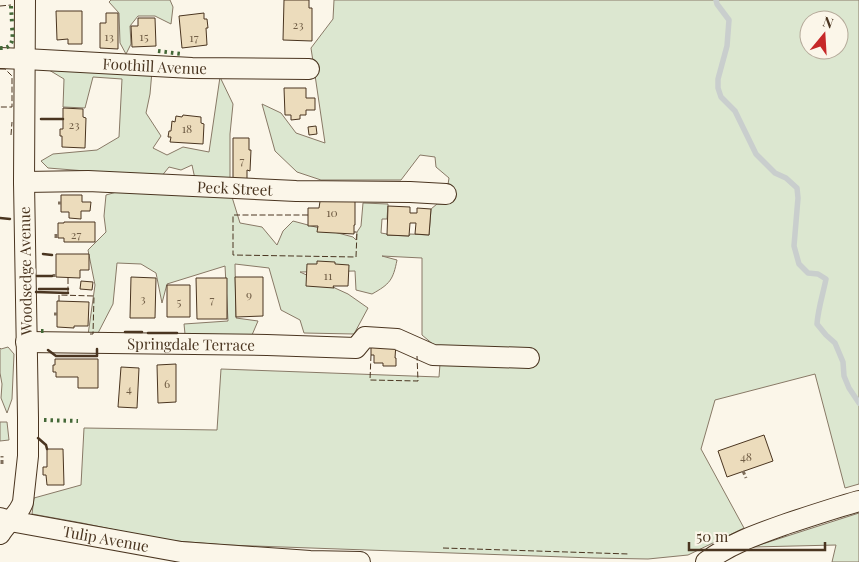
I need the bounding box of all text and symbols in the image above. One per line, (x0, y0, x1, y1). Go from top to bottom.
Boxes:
north arrow (799, 10, 849, 60)
text: N (820, 12, 836, 33)
house number: 23 (292, 16, 304, 32)
house number: 13 (104, 28, 114, 44)
house number: 15 (139, 28, 149, 44)
house number: 17 (189, 29, 199, 45)
street label: Foothill Avenue (102, 53, 207, 78)
house number: 23 (68, 116, 80, 132)
house number: 18 (182, 120, 192, 136)
house number: 7 (240, 152, 245, 168)
street label: Peck Street (197, 176, 274, 200)
house number: 10 (326, 204, 338, 220)
street label: Woodsedge Avenue (14, 206, 36, 337)
house number: 27 (71, 226, 81, 242)
house number: 11 (324, 267, 333, 283)
house number: 9 (246, 286, 252, 302)
house number: 3 (140, 290, 146, 306)
house number: 7 (210, 291, 215, 307)
house number: 5 (177, 293, 182, 309)
street label: Springdale Terrace (127, 333, 255, 355)
house number: 6 (164, 375, 170, 391)
house number: 4 (126, 380, 132, 396)
house number: 48 (740, 448, 752, 464)
scale bar (689, 520, 825, 552)
street label: Tulip Avenue (61, 521, 151, 556)
text: 50 m (696, 526, 729, 546)

